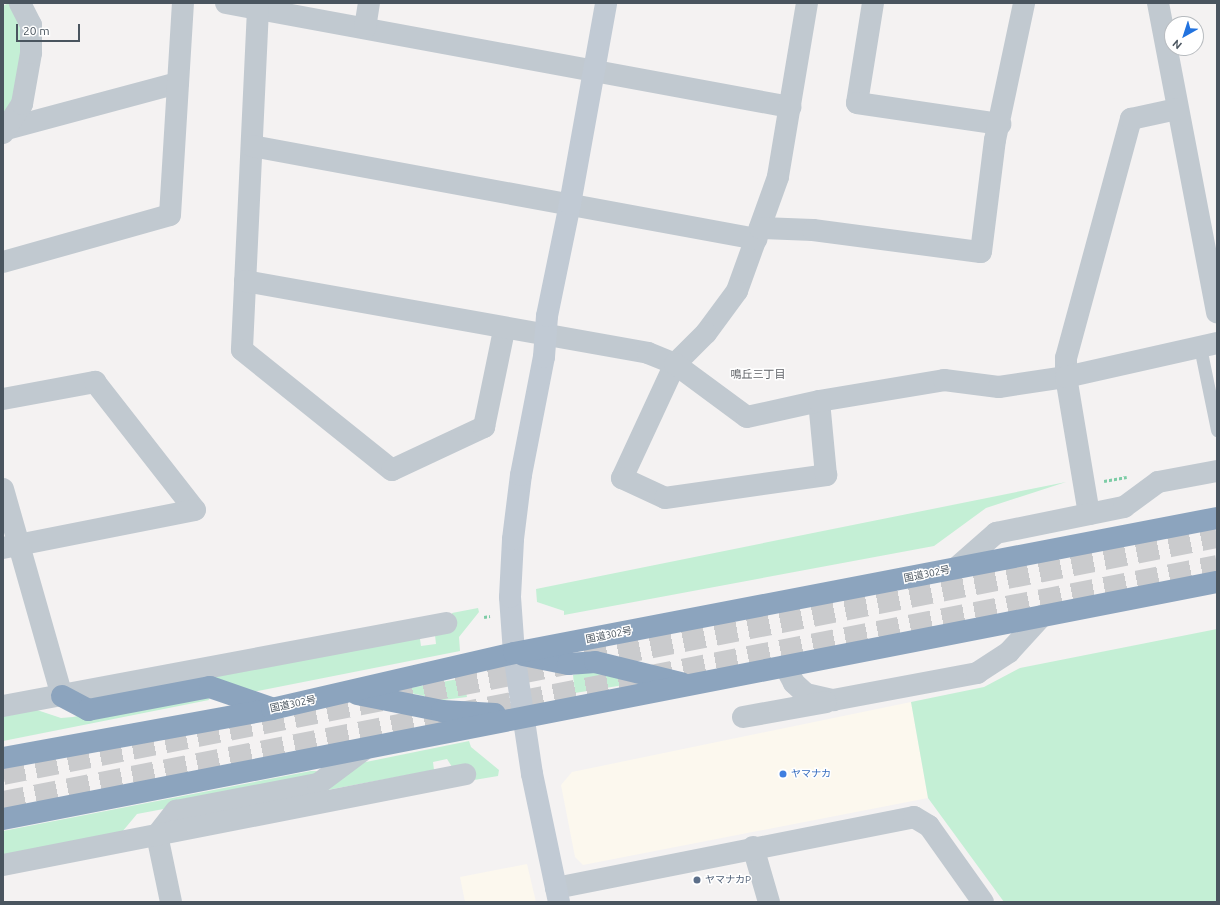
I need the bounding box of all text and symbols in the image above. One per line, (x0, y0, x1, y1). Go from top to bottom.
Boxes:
scale bar (18, 16, 82, 42)
north arrow (1164, 16, 1204, 56)
text: 20 m (23, 24, 50, 37)
text: N (1170, 37, 1184, 52)
district label: 鳴丘三丁目 (731, 367, 785, 381)
street label: 国道302号 (903, 564, 951, 584)
street label: 国道302号 (585, 625, 633, 645)
street label: 国道302号 (269, 693, 317, 715)
place label: ヤマナカ (791, 768, 831, 780)
marker: ヤマナカ (778, 769, 788, 779)
place label: ヤマナカP (705, 874, 751, 886)
marker: ヤマナカP (692, 875, 702, 885)

